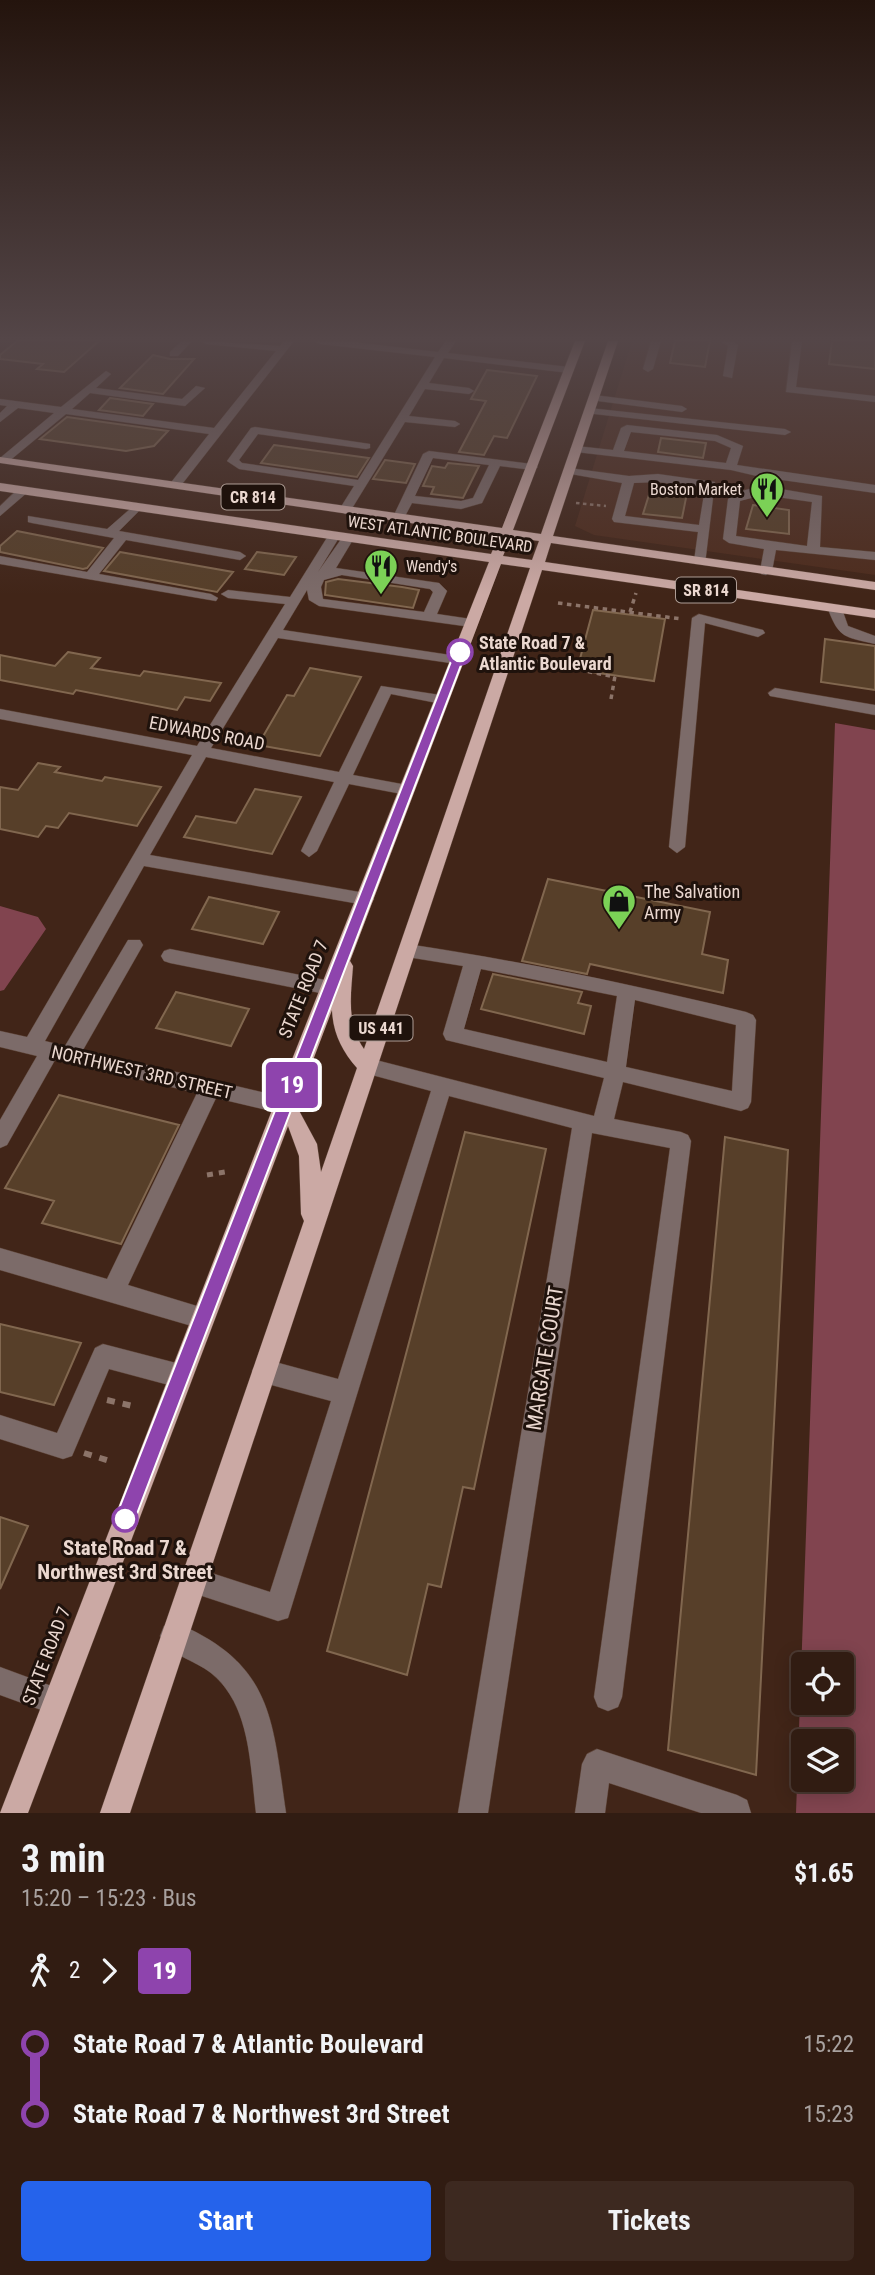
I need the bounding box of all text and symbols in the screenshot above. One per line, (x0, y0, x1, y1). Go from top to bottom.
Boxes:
restaurant icon: Boston Market (748, 470, 786, 519)
place label: Boston Market (650, 480, 742, 499)
road number: CR 814 (222, 484, 284, 510)
street label: WEST ATLANTIC BOULEVARD (346, 512, 534, 556)
restaurant icon: Wendy's (362, 547, 400, 596)
place label: Wendy's (406, 557, 457, 576)
road number: SR 814 (676, 578, 736, 603)
place label: State Road 7 & Atlantic Boulevard (479, 632, 612, 674)
marker: State Road 7 & Atlantic Boulevard (447, 639, 473, 665)
street label: EDWARDS ROAD (148, 712, 266, 754)
place label: The Salvation Army (644, 881, 740, 923)
shop icon: The Salvation Army (600, 882, 638, 931)
street label: STATE ROAD 7 (274, 937, 332, 1041)
road number: US 441 (350, 1016, 412, 1040)
street label: NORTHWEST 3RD STREET (49, 1041, 235, 1103)
line badge: 19 (260, 1062, 324, 1108)
text: 19 (280, 1071, 304, 1099)
street label: MARGATE COURT (522, 1284, 568, 1432)
marker: State Road 7 & Northwest 3rd Street (112, 1506, 138, 1532)
place label: State Road 7 & Northwest 3rd Street (37, 1536, 213, 1584)
street label: STATE ROAD 7 (18, 1604, 74, 1708)
map controls (791, 1652, 854, 1792)
button: locate (791, 1652, 854, 1715)
button: layers (791, 1729, 854, 1792)
text: 3 min (21, 1837, 105, 1881)
text: $1.65 (794, 1858, 854, 1888)
text: 15:20 – 15:23 · Bus (21, 1885, 197, 1912)
icon: walk (21, 1952, 59, 1990)
icon: forward (90, 1952, 128, 1990)
text: 2 (69, 1957, 80, 1984)
text: 19 (152, 1957, 177, 1985)
text: State Road 7 & Atlantic Boulevard (73, 2029, 424, 2059)
text: 15:22 (803, 2031, 854, 2058)
text: State Road 7 & Northwest 3rd Street (73, 2099, 449, 2129)
text: 15:23 (803, 2101, 854, 2128)
button: Start (21, 2181, 431, 2261)
button: Tickets (445, 2181, 854, 2261)

